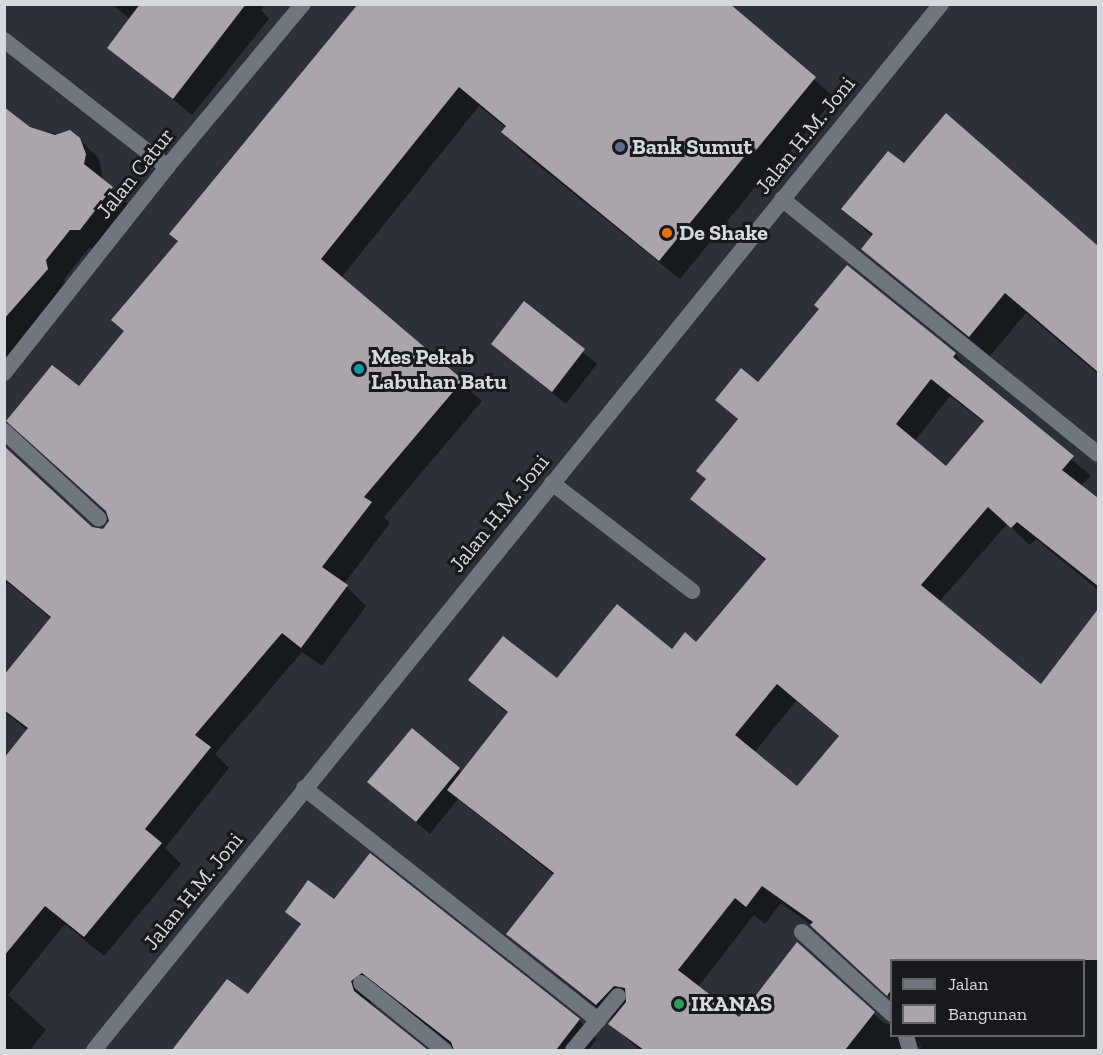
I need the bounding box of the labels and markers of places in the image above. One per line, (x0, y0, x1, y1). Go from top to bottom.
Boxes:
place label: Bank Sumut (632, 134, 752, 160)
marker: Bank Sumut (613, 140, 627, 154)
place label: De Shake (679, 220, 768, 246)
marker: De Shake (660, 226, 674, 240)
place label: Mes Pekab Labuhan Batu (371, 343, 507, 394)
marker: Mes Pekab Labuhan Batu (352, 362, 366, 376)
place label: IKANAS (691, 991, 772, 1017)
marker: IKANAS (672, 997, 686, 1011)

